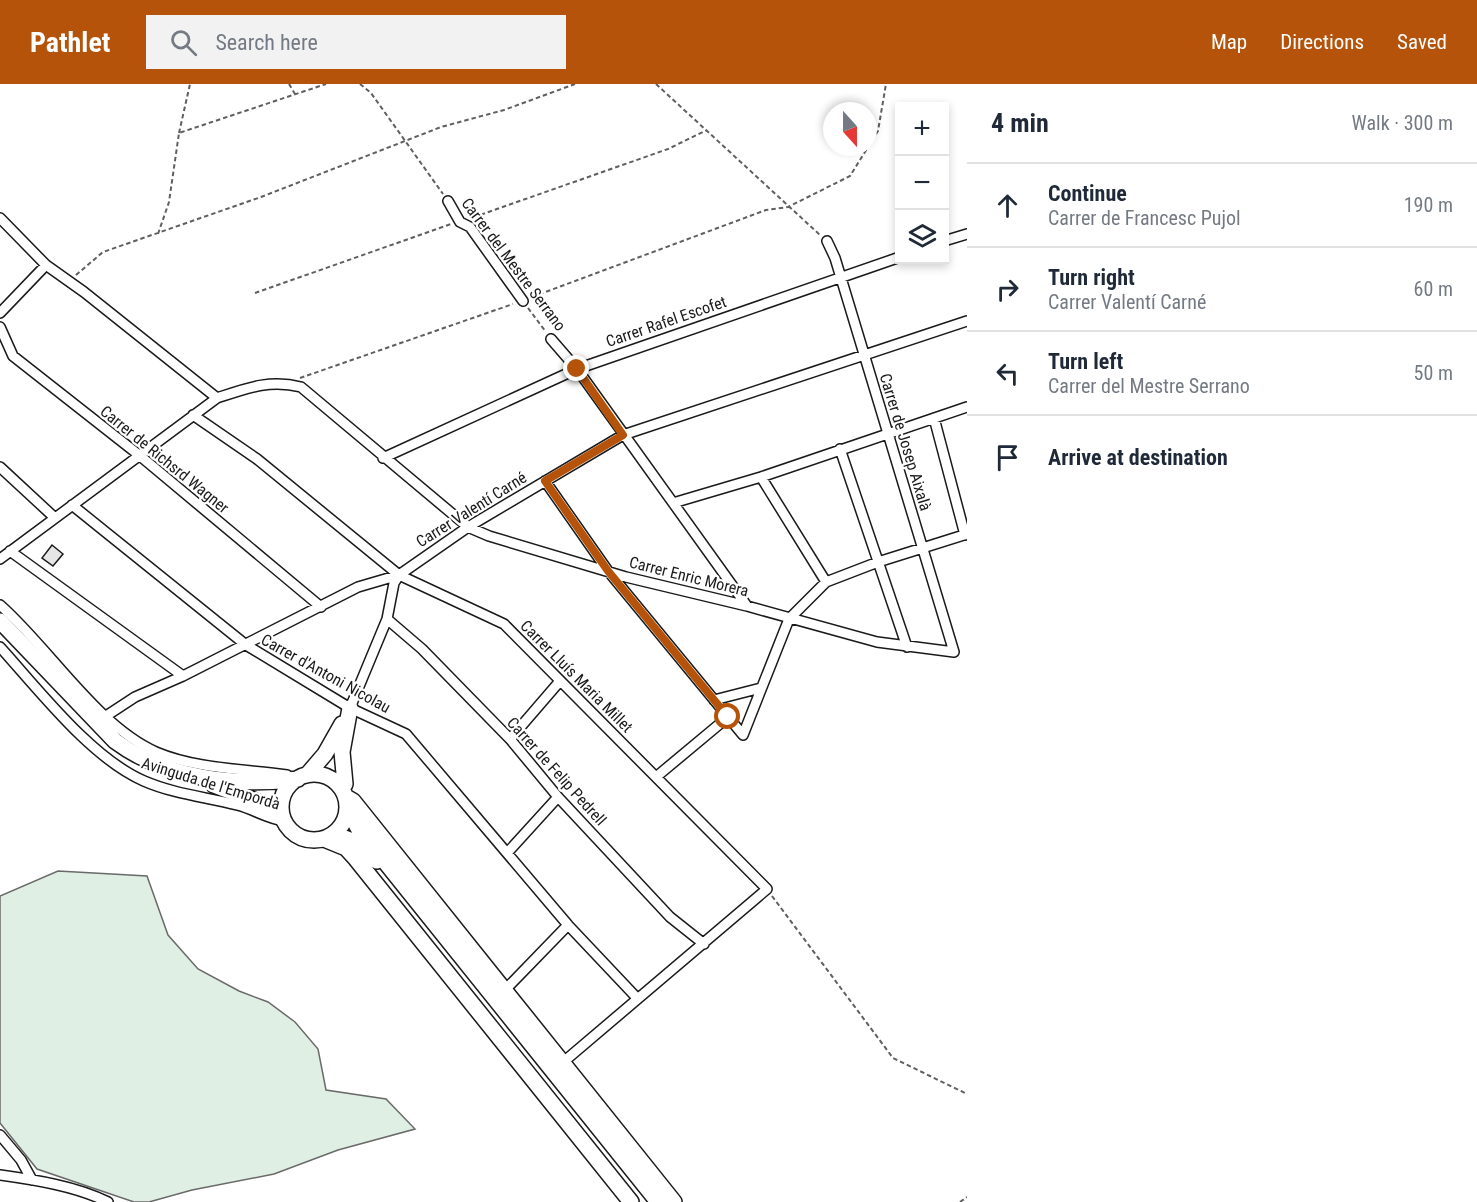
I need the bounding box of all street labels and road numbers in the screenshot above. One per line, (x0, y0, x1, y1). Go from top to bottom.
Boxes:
street label: Carrer del Mestre Serrano (457, 194, 570, 334)
street label: Carrer Rafel Escofet (603, 292, 729, 351)
street label: Carrer de Josep Aixalà (876, 371, 935, 513)
street label: Carrer de Richsrd Wagner (97, 402, 233, 517)
street label: Carrer Valentí Carné (413, 468, 530, 551)
street label: Carrer Enric Morera (627, 552, 750, 600)
street label: Carrer Lluís Maria Millet (517, 616, 637, 737)
street label: Carrer d'Antoni Nicolau (258, 630, 394, 717)
street label: Carrer de Felip Pedrell (503, 713, 610, 829)
street label: Avinguda de l'Empordà (139, 753, 282, 814)

